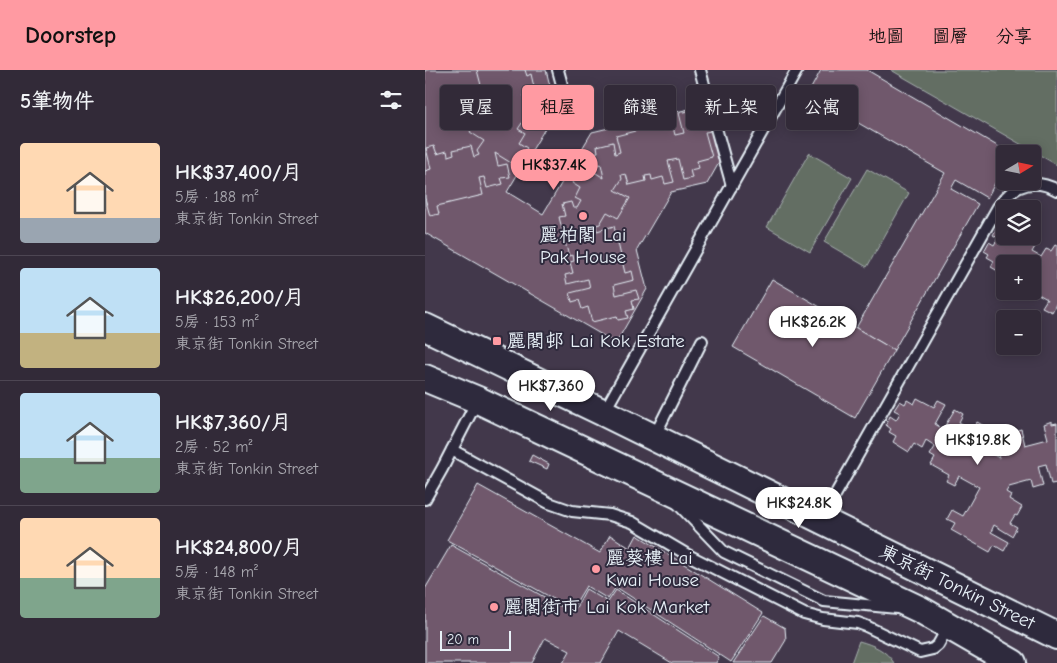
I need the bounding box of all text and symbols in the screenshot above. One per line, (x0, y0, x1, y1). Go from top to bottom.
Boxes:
text: Doorstep (25, 21, 116, 49)
text: 地圖 (868, 26, 904, 47)
text: 圖層 (932, 26, 968, 47)
text: 分享 (996, 26, 1032, 47)
chip: 買屋 (440, 85, 512, 130)
chip: 租屋 (522, 85, 594, 130)
chip: 篩選 (604, 85, 676, 130)
chip: 新上架 (686, 85, 776, 130)
chip: 公寓 (786, 85, 858, 130)
icon: filters (377, 86, 405, 114)
text: 5筆物件 (20, 89, 94, 113)
north arrow (996, 145, 1041, 190)
map controls (996, 145, 1041, 355)
pin: HK$37.4K (502, 148, 606, 191)
text: HK$37.4K (522, 156, 586, 174)
text: HK$37,400/月 (175, 160, 302, 184)
icon: home (60, 163, 120, 223)
text: 5房 · 188 m² (175, 188, 259, 206)
button: layers (996, 200, 1041, 245)
text: 東京街 Tonkin Street (175, 210, 318, 228)
marker: 麗柏閣 Lai Pak House (577, 210, 589, 222)
place label: 麗柏閣 Lai Pak House (540, 224, 626, 268)
button: + (996, 255, 1041, 300)
text: HK$26,200/月 (175, 285, 305, 309)
icon: home (60, 288, 120, 348)
pin: HK$26.2K (761, 306, 865, 348)
button: − (996, 310, 1041, 355)
text: 5房 · 153 m² (175, 313, 259, 331)
text: HK$26.2K (780, 313, 846, 331)
place label: 麗閣邨 Lai Kok Estate (507, 330, 685, 352)
text: 東京街 Tonkin Street (175, 335, 318, 353)
marker: 麗閣邨 Lai Kok Estate (491, 335, 503, 347)
pin: HK$7,360 (499, 370, 603, 412)
text: HK$7,360 (518, 377, 584, 395)
text: HK$7,360/月 (175, 410, 291, 434)
icon: home (60, 413, 120, 473)
pin: HK$19.8K (926, 424, 1030, 466)
text: HK$19.8K (946, 431, 1010, 449)
text: 2房 · 52 m² (175, 438, 252, 456)
text: 東京街 Tonkin Street (175, 460, 318, 478)
pin: HK$24.8K (747, 486, 851, 529)
text: HK$24.8K (766, 494, 832, 512)
text: HK$24,800/月 (175, 535, 303, 559)
icon: home (60, 538, 120, 598)
street label: 東京街 Tonkin Street (876, 540, 1039, 634)
place label: 麗葵樓 Lai Kwai House (606, 547, 699, 591)
text: 5房 · 148 m² (175, 563, 258, 581)
marker: 麗葵樓 Lai Kwai House (590, 563, 602, 575)
text: 東京街 Tonkin Street (175, 585, 318, 603)
place label: 麗閣街市 Lai Kok Market (504, 596, 710, 618)
marker: 麗閣街市 Lai Kok Market (488, 601, 500, 613)
scale bar (440, 628, 511, 651)
text: 20 m (447, 631, 479, 648)

